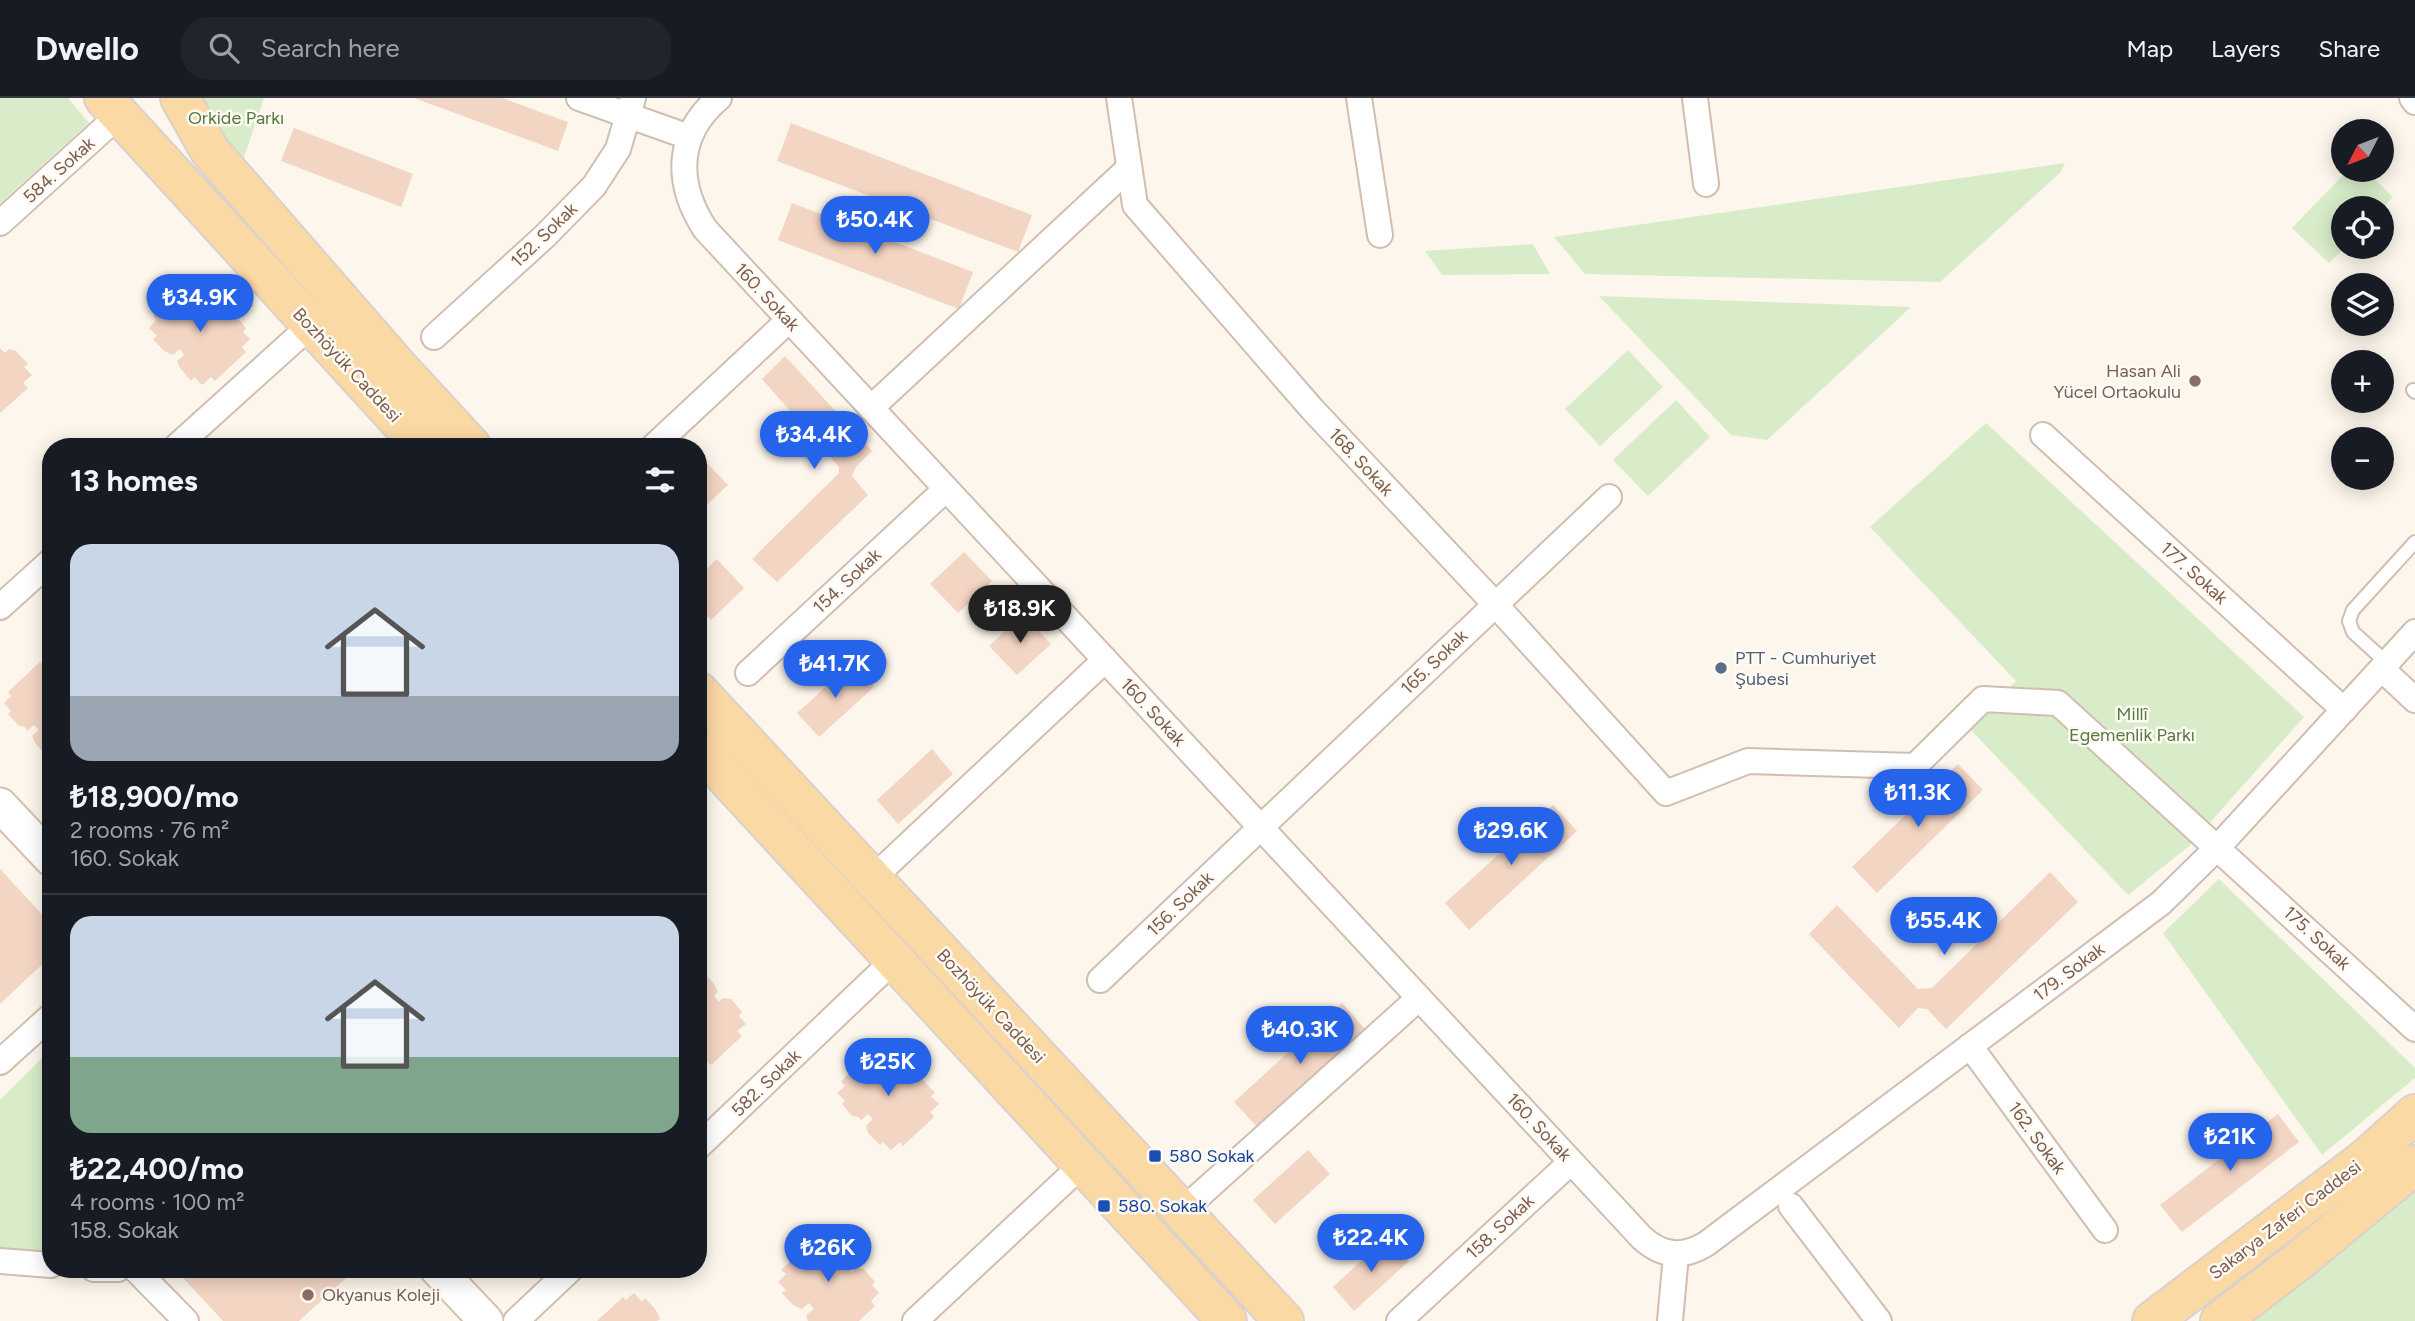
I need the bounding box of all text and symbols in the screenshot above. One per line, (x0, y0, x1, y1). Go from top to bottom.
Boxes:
search box (181, 17, 671, 80)
text: Dwello (35, 29, 139, 68)
icon: search (205, 29, 243, 67)
text: Search here (261, 32, 400, 64)
text: Map (2126, 34, 2173, 63)
text: Layers (2211, 34, 2280, 63)
text: Share (2318, 34, 2380, 63)
park label: Orkide Parkı (188, 107, 284, 129)
north arrow (2331, 119, 2394, 182)
map controls (2331, 119, 2394, 490)
street label: 584. Sokak (19, 132, 100, 208)
button: locate (2331, 196, 2394, 259)
pin: ₺50.4K (818, 197, 932, 256)
street label: 152. Sokak (506, 198, 582, 272)
text: ₺50.4K (836, 205, 914, 233)
street label: 160. Sokak (730, 258, 804, 336)
button: layers (2331, 273, 2394, 336)
pin: ₺34.9K (143, 274, 257, 334)
text: ₺34.9K (163, 283, 237, 311)
street label: Bozhöyük Caddesi (288, 303, 406, 427)
button: + (2331, 350, 2394, 413)
place label: Hasan Ali Yücel Ortaokulu (2053, 360, 2181, 403)
marker: Hasan Ali Yücel Ortaokulu (2187, 373, 2203, 389)
pin: ₺34.4K (757, 412, 871, 471)
text: ₺34.4K (776, 420, 852, 448)
street label: 168. Sokak (1324, 423, 1398, 501)
button: − (2331, 427, 2394, 490)
icon: filters (641, 461, 679, 499)
text: 13 homes (70, 462, 198, 499)
street label: 177. Sokak (2156, 537, 2232, 609)
street label: 154. Sokak (808, 544, 886, 618)
pin: ₺18.9K (963, 586, 1077, 645)
icon: home (312, 589, 438, 715)
text: ₺18.9K (984, 594, 1056, 622)
street label: 165. Sokak (1396, 625, 1472, 699)
pin: ₺41.7K (778, 640, 892, 700)
place label: PTT - Cumhuriyet Şubesi (1735, 647, 1876, 690)
text: ₺41.7K (799, 649, 871, 677)
marker: PTT - Cumhuriyet Şubesi (1713, 660, 1729, 676)
street label: 160. Sokak (1116, 673, 1190, 751)
park label: Millî Egemenlik Parkı (2069, 703, 2195, 746)
pin: ₺11.3K (1861, 770, 1975, 829)
text: ₺18,900/mo (70, 778, 239, 815)
text: ₺11.3K (1885, 778, 1951, 806)
pin: ₺29.6K (1454, 808, 1568, 867)
text: 2 rooms · 76 m² (70, 816, 229, 844)
text: ₺29.6K (1474, 816, 1548, 844)
text: 160. Sokak (70, 844, 179, 872)
street label: 156. Sokak (1142, 867, 1218, 941)
pin: ₺55.4K (1887, 898, 2001, 957)
street label: 175. Sokak (2279, 901, 2355, 975)
text: ₺55.4K (1906, 906, 1982, 934)
street label: 179. Sokak (2029, 938, 2109, 1006)
street label: Bozhöyük Caddesi (932, 944, 1050, 1068)
icon: home (312, 961, 438, 1087)
pin: ₺40.3K (1243, 1006, 1357, 1066)
text: ₺40.3K (1262, 1015, 1338, 1043)
pin: ₺25K (847, 1038, 929, 1098)
street label: 582. Sokak (727, 1044, 805, 1121)
text: ₺25K (860, 1047, 916, 1075)
street label: 160. Sokak (1502, 1088, 1576, 1166)
street label: 162. Sokak (2003, 1098, 2071, 1179)
pin: ₺21K (2189, 1114, 2271, 1173)
text: ₺21K (2204, 1122, 2256, 1150)
place label: 580 Sokak (1169, 1145, 1255, 1167)
marker: 580 Sokak (1147, 1148, 1163, 1164)
text: ₺22,400/mo (70, 1150, 244, 1187)
street label: Sakarya Zaferi Caddesi (2205, 1156, 2365, 1284)
text: 4 rooms · 100 m² (70, 1188, 244, 1216)
street label: 158. Sokak (1461, 1190, 1539, 1264)
place label: 580. Sokak (1118, 1195, 1207, 1217)
marker: 580. Sokak (1096, 1198, 1112, 1214)
pin: ₺22.4K (1314, 1214, 1428, 1274)
text: 158. Sokak (70, 1216, 179, 1244)
text: ₺22.4K (1333, 1223, 1409, 1251)
pin: ₺26K (787, 1224, 869, 1284)
text: ₺26K (800, 1233, 856, 1261)
place label: Okyanus Koleji (322, 1284, 440, 1306)
marker: Okyanus Koleji (300, 1287, 316, 1303)

